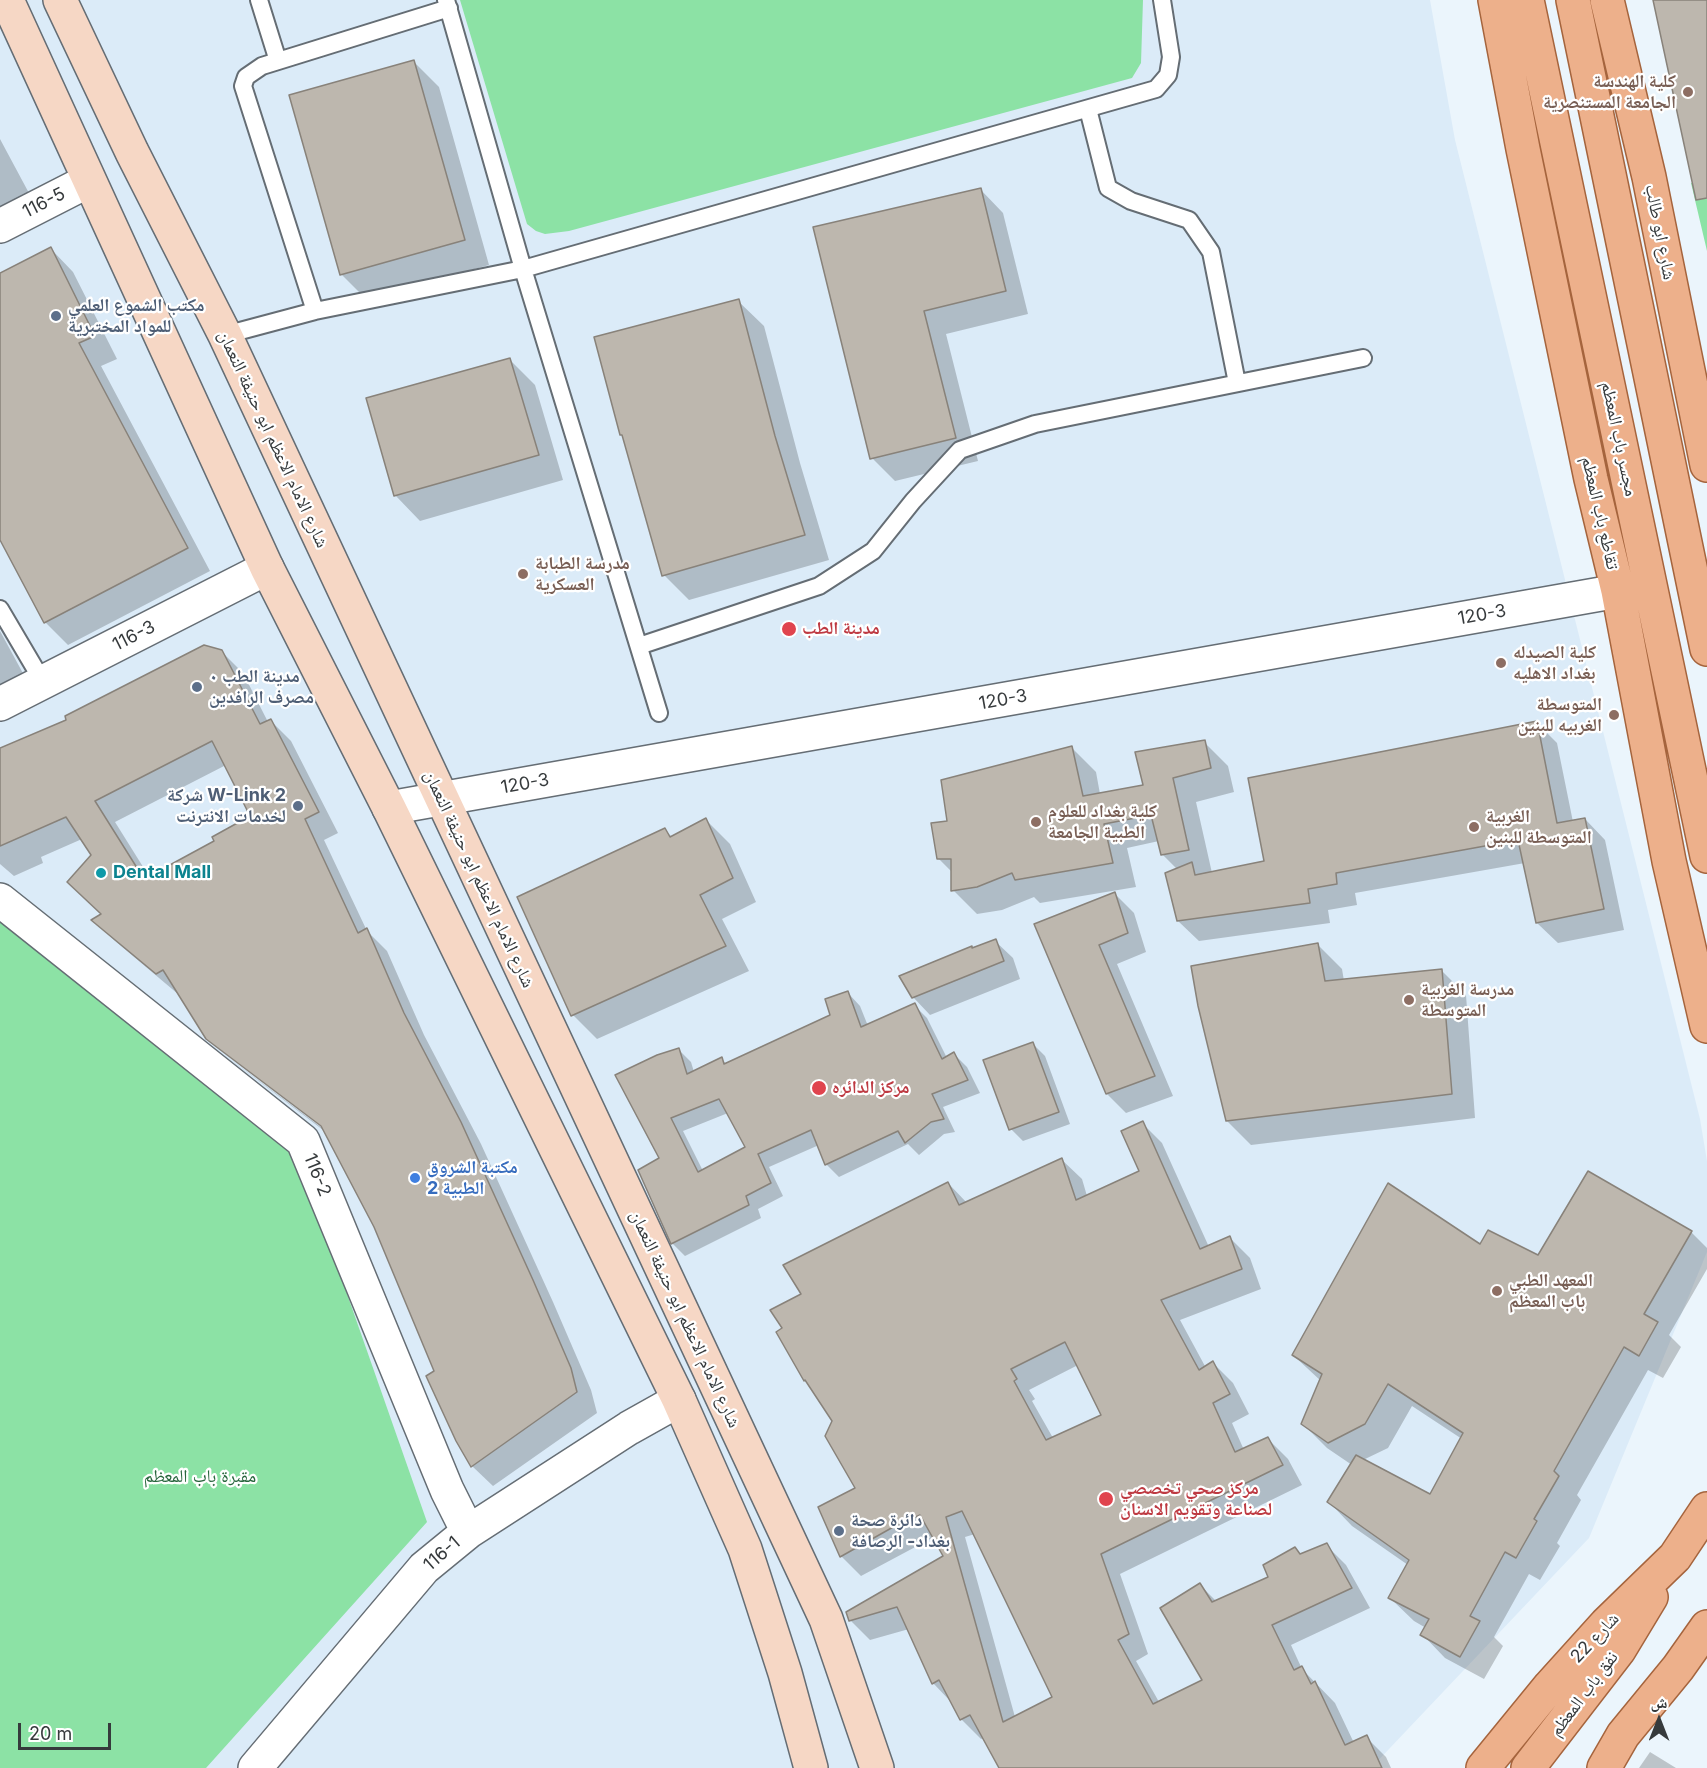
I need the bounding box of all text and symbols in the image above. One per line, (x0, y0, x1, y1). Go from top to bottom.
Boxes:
place label: كلية الهندسة الجامعة المستنصرية (1543, 71, 1676, 113)
marker: كلية الهندسة الجامعة المستنصرية (1681, 85, 1695, 99)
street label: شارع ابو طالب (1640, 182, 1680, 282)
street label: 116-5 (19, 183, 69, 223)
place label: مكتب الشموع العلمي للمواد المختبرية (68, 295, 205, 338)
marker: مكتب الشموع العلمي للمواد المختبرية (49, 309, 63, 323)
street label: شارع الامام الاعظم ابو حنيفة النعمان (213, 327, 333, 551)
street label: مجسر باب المعظم (1596, 380, 1642, 498)
street label: تقاطع باب المعظم (1576, 454, 1624, 572)
place label: مدرسة الطبابة العسكرية (535, 553, 630, 596)
marker: مدرسة الطبابة العسكرية (516, 567, 530, 581)
street label: 120-3 (1456, 600, 1508, 630)
street label: 116-3 (109, 616, 159, 656)
place label: مدينة الطب (802, 618, 880, 640)
marker: مدينة الطب (780, 620, 798, 638)
place label: كلية الصيدله بغداد الاهليه (1513, 642, 1596, 684)
marker: كلية الصيدله بغداد الاهليه (1494, 656, 1508, 670)
place label: مدينة الطب ٠ مصرف الرافدين (209, 666, 314, 708)
marker: مدينة الطب ٠ مصرف الرافدين (190, 680, 204, 694)
street label: 120-3 (977, 685, 1029, 715)
place label: المتوسطة الغربيه للبنين (1518, 694, 1602, 736)
marker: المتوسطة الغربيه للبنين (1607, 708, 1621, 722)
street label: شارع الامام الاعظم ابو حنيفة النعمان (419, 767, 539, 991)
street label: 120-3 (499, 769, 551, 799)
place label: شركة W-Link 2 لخدمات الانترنت (167, 785, 286, 828)
marker: شركة W-Link 2 لخدمات الانترنت (291, 799, 305, 813)
place label: كلية بغداد للعلوم الطبية الجامعة (1048, 801, 1157, 844)
place label: الغربية المتوسطة للبنين (1486, 806, 1592, 848)
marker: كلية بغداد للعلوم الطبية الجامعة (1029, 815, 1043, 829)
marker: الغربية المتوسطة للبنين (1467, 820, 1481, 834)
place label: Dental Mall (113, 862, 211, 884)
marker: Dental Mall (94, 866, 108, 880)
place label: مدرسة الغربية المتوسطة (1421, 979, 1514, 1022)
marker: مدرسة الغربية المتوسطة (1402, 993, 1416, 1007)
place label: مركز الدائره (832, 1077, 910, 1099)
marker: مركز الدائره (810, 1079, 828, 1097)
street label: 116-2 (299, 1150, 335, 1200)
place label: مكتبة الشروق الطبية 2 (427, 1157, 518, 1200)
marker: مكتبة الشروق الطبية 2 (408, 1171, 422, 1185)
street label: شارع الامام الاعظم ابو حنيفة النعمان (625, 1207, 745, 1431)
place label: المعهد الطبي باب المعظم (1509, 1270, 1593, 1312)
marker: المعهد الطبي باب المعظم (1490, 1284, 1504, 1298)
park label: مقبرة باب المعظم (144, 1466, 256, 1488)
place label: مركز صحي تخصصي لصناعة وتقويم الاسنان (1120, 1478, 1272, 1520)
marker: مركز صحي تخصصي لصناعة وتقويم الاسنان (1097, 1490, 1115, 1508)
place label: دائرة صحة بغداد- الرصافة (851, 1510, 950, 1552)
marker: دائرة صحة بغداد- الرصافة (832, 1524, 846, 1538)
street label: 116-1 (419, 1532, 465, 1576)
street label: شارع 22 (1566, 1608, 1624, 1668)
street label: نفق باب المعظم (1545, 1647, 1623, 1741)
north arrow (1629, 1690, 1689, 1750)
text: ش (1651, 1692, 1667, 1712)
scale bar (21, 1711, 114, 1749)
text: 20 m (29, 1723, 72, 1744)

